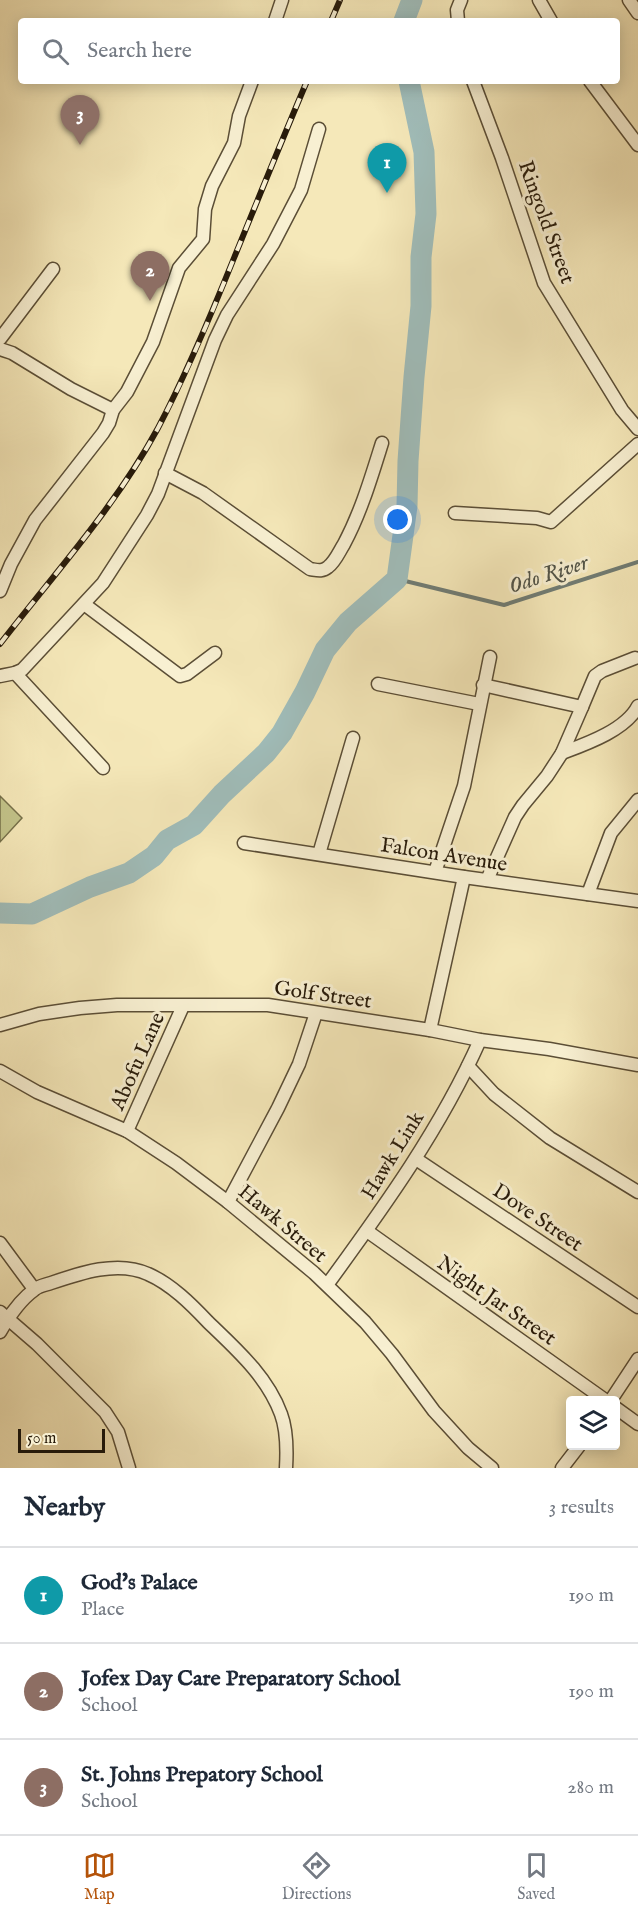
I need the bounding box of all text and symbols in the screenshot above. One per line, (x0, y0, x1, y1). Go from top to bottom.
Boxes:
search box (18, 18, 620, 84)
icon: search (39, 35, 72, 68)
text: Search here (87, 37, 192, 65)
pin: 3 (60, 96, 100, 145)
pin: 1 (368, 144, 406, 193)
street label: Ringold Street (511, 157, 580, 288)
pin: 2 (130, 252, 170, 301)
your location (383, 505, 412, 534)
water label: Odo River (505, 548, 593, 601)
street label: Falcon Avenue (378, 832, 509, 879)
street label: Golf Street (272, 975, 373, 1016)
street label: Abofu Lane (104, 1008, 172, 1116)
street label: Hawk Link (356, 1106, 431, 1205)
street label: Dove Street (487, 1178, 588, 1258)
street label: Hawk Street (232, 1179, 332, 1269)
street label: Night Jar Street (431, 1250, 561, 1352)
map controls (566, 1396, 620, 1450)
button: layers (566, 1396, 620, 1450)
scale bar (18, 1426, 105, 1454)
text: 50 m (27, 1429, 56, 1449)
text: Nearby (24, 1491, 105, 1524)
text: 3 results (549, 1495, 614, 1520)
text: God's Palace (81, 1569, 198, 1597)
text: 1 (40, 1583, 47, 1608)
text: 190 m (568, 1583, 614, 1608)
text: Place (81, 1597, 124, 1622)
text: Jofex Day Care Preparatory School (81, 1665, 400, 1693)
text: 2 (39, 1679, 48, 1704)
text: 190 m (568, 1679, 614, 1704)
text: School (81, 1693, 137, 1718)
text: St. Johns Prepatory School (81, 1761, 323, 1789)
text: 3 (40, 1775, 47, 1800)
text: 280 m (567, 1775, 614, 1800)
text: School (81, 1789, 137, 1814)
tab: Map (83, 1849, 116, 1905)
tab: Directions (282, 1849, 351, 1905)
tab: Saved (517, 1849, 555, 1905)

